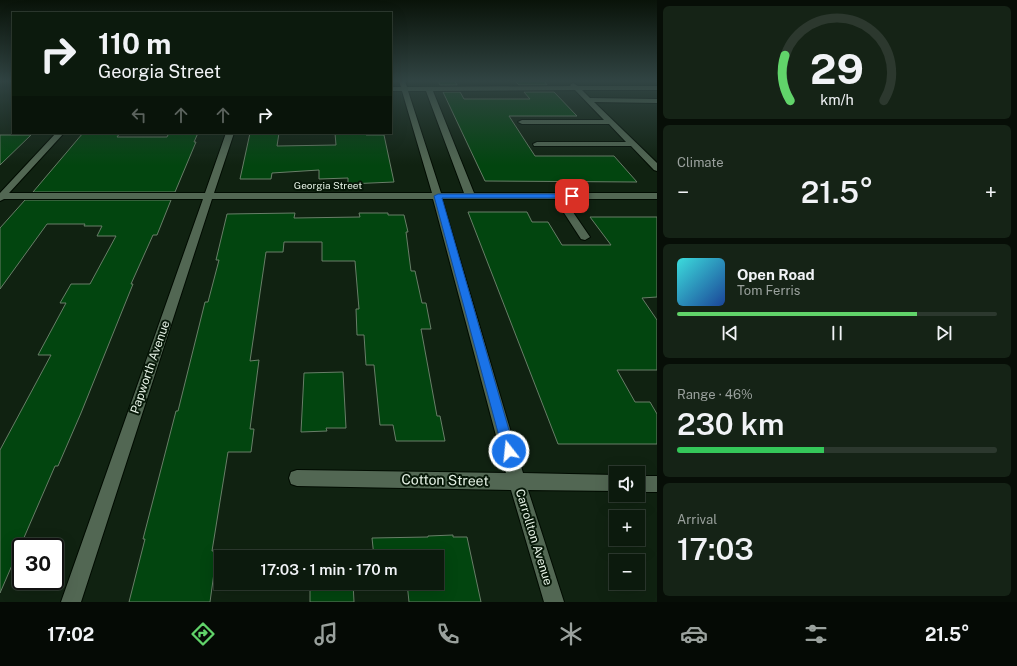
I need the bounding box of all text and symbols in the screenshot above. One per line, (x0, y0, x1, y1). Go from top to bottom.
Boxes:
text: 110 m (98, 27, 171, 60)
icon: right (32, 28, 84, 80)
text: 29 (810, 43, 864, 92)
text: Georgia Street (98, 61, 221, 82)
text: km/h (820, 90, 854, 107)
icon: left (128, 104, 150, 126)
icon: ahead (170, 104, 192, 126)
icon: ahead (212, 104, 234, 126)
icon: right (254, 104, 276, 126)
text: Climate (677, 155, 724, 170)
text: 21.5° (801, 174, 873, 210)
street label: Georgia Street (294, 179, 362, 191)
pin (555, 179, 589, 213)
text: − (677, 179, 689, 205)
text: + (985, 179, 997, 205)
icon: arrive (561, 185, 583, 207)
text: Open Road (737, 266, 815, 283)
text: Tom Ferris (737, 283, 800, 298)
street label: Papworth Avenue (128, 318, 173, 415)
icon: previous (719, 322, 741, 344)
icon: pause (826, 322, 848, 344)
icon: next (933, 322, 955, 344)
text: Range · 46% (677, 387, 753, 402)
text: 230 km (677, 406, 784, 442)
position arrow (488, 430, 530, 472)
map controls (609, 466, 645, 590)
button: sound (609, 466, 645, 502)
street label: Cotton Street (401, 471, 489, 489)
street label: Carrollton Avenue (513, 487, 555, 587)
button: + (609, 510, 645, 546)
text: Arrival (677, 512, 717, 527)
text: 17:03 (677, 531, 754, 567)
speed limit sign: 30 (12, 538, 64, 590)
button: − (609, 554, 645, 590)
text: 17:03 · 1 min · 170 m (261, 561, 397, 578)
icon: directions (189, 620, 217, 648)
icon: music (312, 620, 340, 648)
icon: phone (434, 620, 462, 648)
icon: climate (557, 620, 585, 648)
icon: car (680, 620, 708, 648)
icon: filters (802, 620, 830, 648)
text: 17:02 (47, 624, 94, 645)
text: 21.5° (925, 624, 970, 645)

